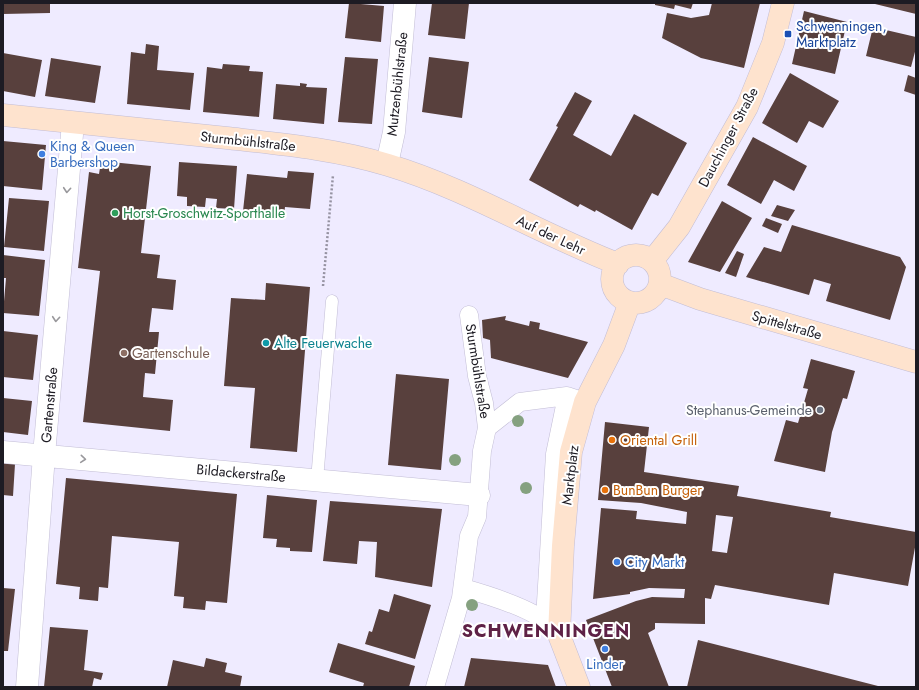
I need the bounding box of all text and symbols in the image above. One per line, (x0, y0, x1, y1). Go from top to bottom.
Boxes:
place label: Schwenningen, Marktplatz (796, 16, 887, 52)
marker: Schwenningen, Marktplatz (783, 29, 793, 39)
street label: Mutzenbühlstraße (382, 31, 412, 137)
street label: Dauchinger Straße (693, 84, 763, 190)
street label: Sturmbühlstraße (199, 126, 297, 156)
place label: King & Queen Barbershop (50, 136, 135, 172)
marker: King & Queen Barbershop (37, 149, 47, 159)
one-way arrow (63, 187, 72, 193)
place label: Horst-Groschwitz-Sporthalle (123, 203, 285, 223)
marker: Horst-Groschwitz-Sporthalle (110, 208, 120, 218)
street label: Auf der Lehr (513, 210, 589, 260)
street label: Spittelstraße (750, 305, 824, 345)
one-way arrow (52, 316, 61, 322)
street label: Sturmbühlstraße (461, 322, 495, 420)
place label: Alte Feuerwache (274, 333, 372, 353)
marker: Alte Feuerwache (261, 338, 271, 348)
place label: Gartenschule (132, 343, 210, 363)
marker: Gartenschule (119, 348, 129, 358)
street label: Gartenstraße (36, 366, 62, 444)
place label: Stephanus-Gemeinde (686, 400, 812, 420)
marker: Stephanus-Gemeinde (815, 405, 825, 415)
place label: Oriental Grill (620, 430, 697, 450)
marker: Oriental Grill (607, 435, 617, 445)
street label: Marktplatz (556, 443, 584, 506)
one-way arrow (80, 454, 86, 463)
street label: Bildackerstraße (195, 459, 287, 487)
place label: BunBun Burger (613, 480, 702, 500)
marker: BunBun Burger (600, 485, 610, 495)
place label: City Markt (625, 552, 685, 572)
marker: City Markt (612, 557, 622, 567)
district label: SCHWENNINGEN (462, 618, 630, 644)
marker: Linder (600, 644, 610, 654)
place label: Linder (586, 654, 624, 674)

